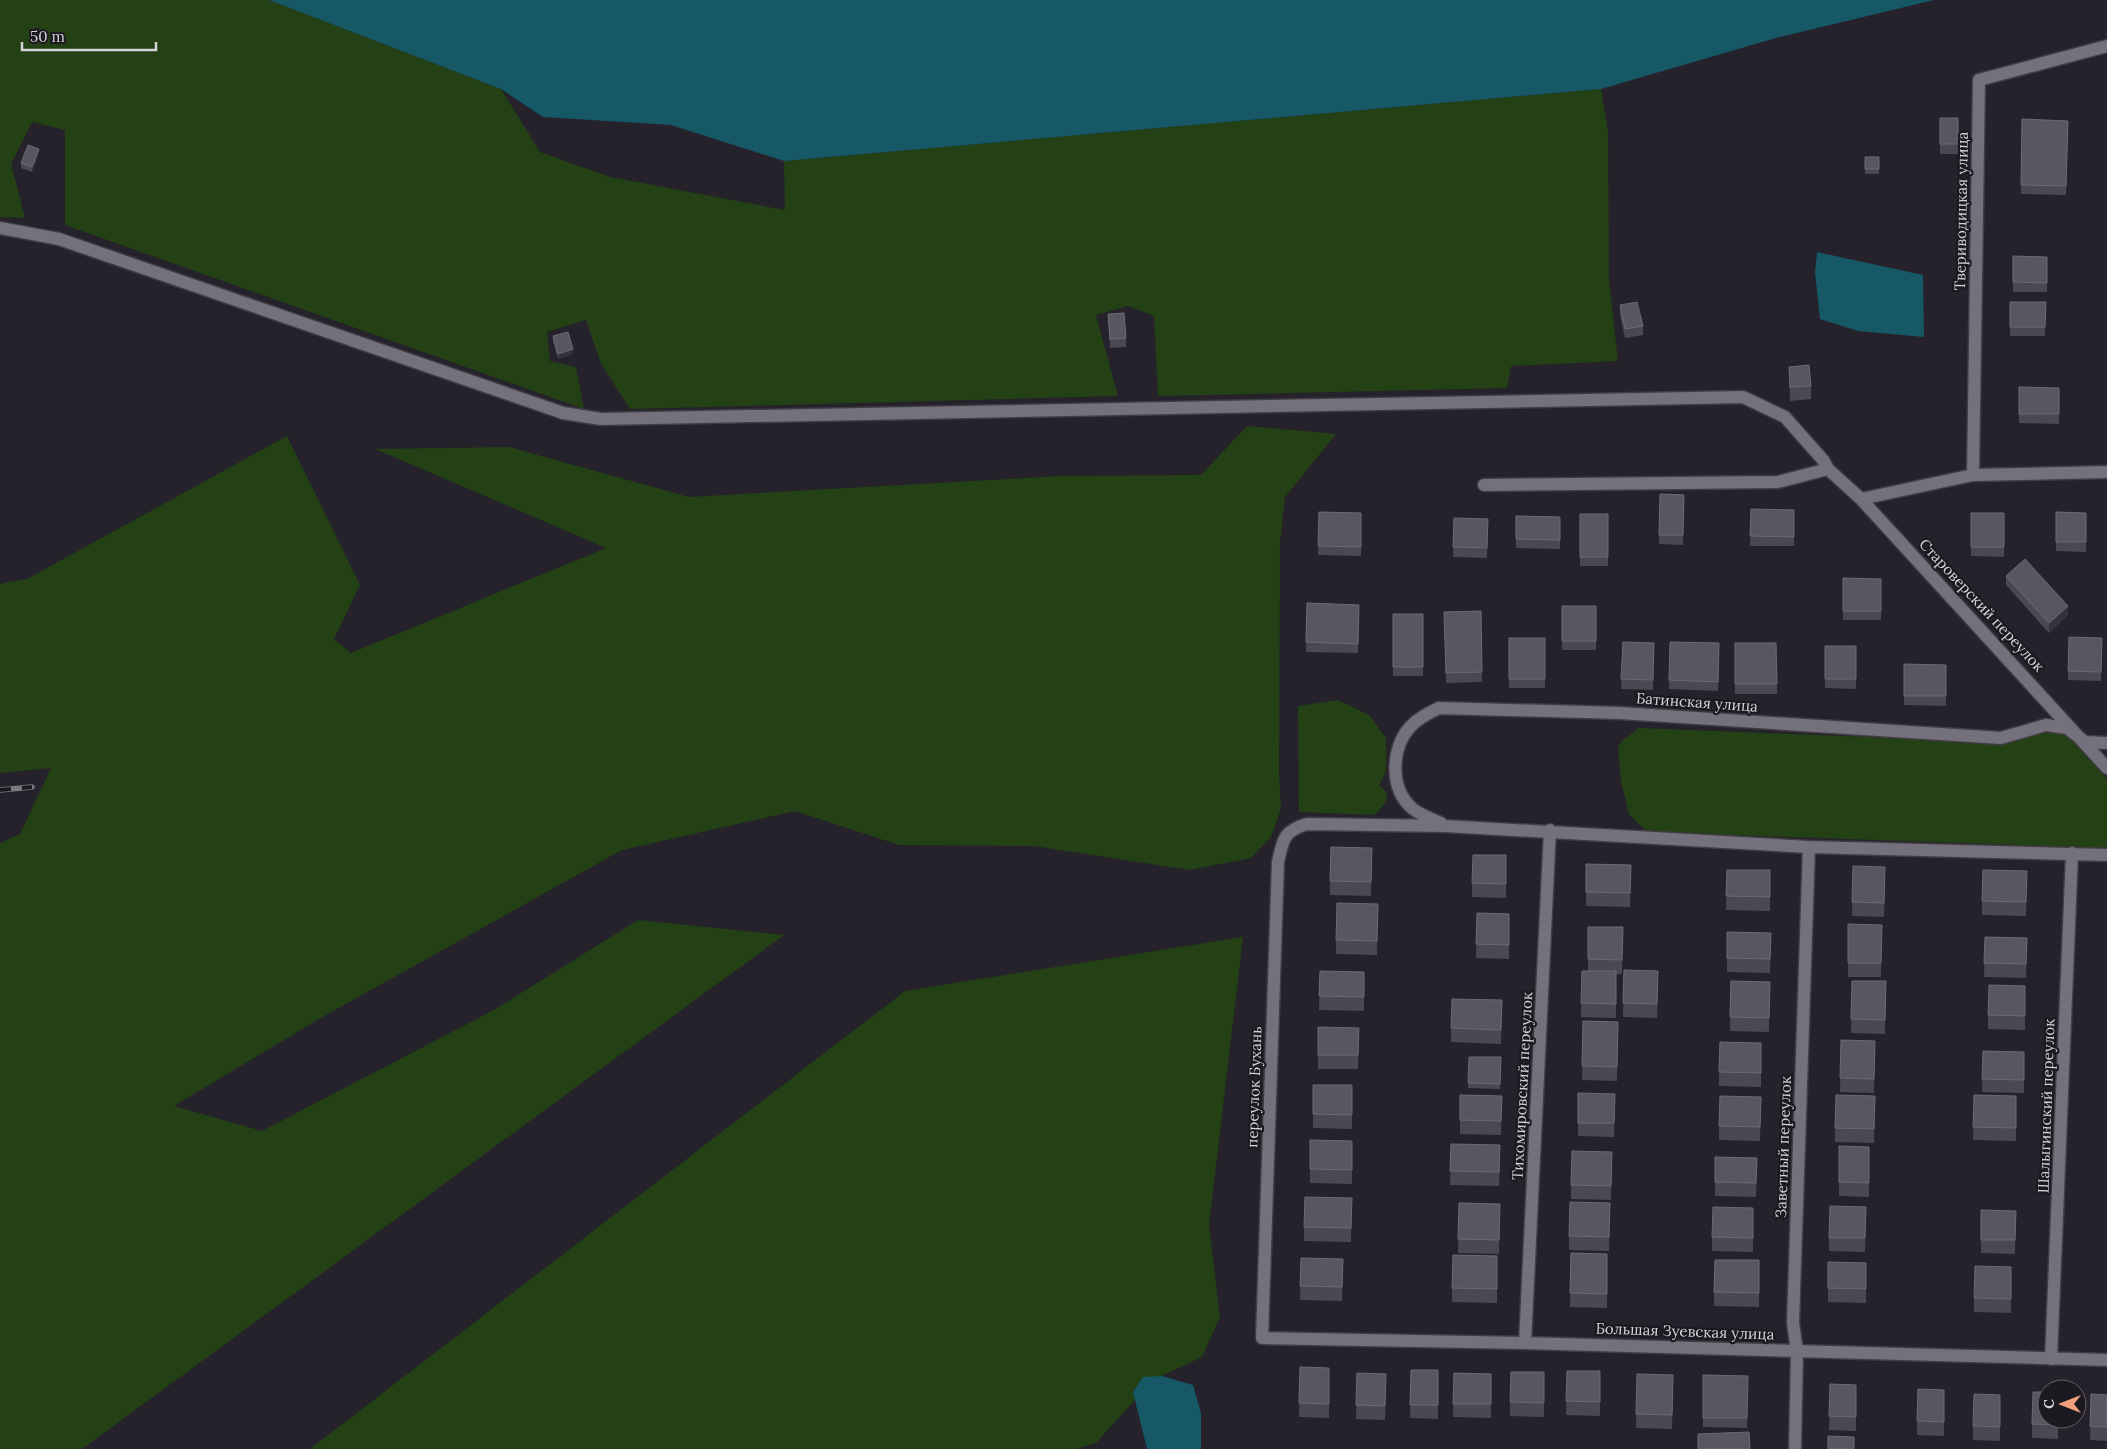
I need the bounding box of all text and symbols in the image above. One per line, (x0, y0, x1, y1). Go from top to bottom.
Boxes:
scale bar (22, 20, 156, 52)
text: 50 m (30, 27, 65, 46)
street label: Твериводицкая улица (1950, 131, 1972, 291)
street label: Староверский переулок (1915, 534, 2049, 676)
street label: Батинская улица (1635, 688, 1759, 716)
street label: Тихомировский переулок (1508, 991, 1536, 1181)
street label: Шалыгинский переулок (2033, 1018, 2059, 1194)
street label: переулок Бухань (1242, 1026, 1266, 1148)
street label: Заветный переулок (1771, 1076, 1795, 1218)
street label: Большая Зуевская улица (1595, 1318, 1775, 1344)
north arrow (2037, 1379, 2087, 1429)
text: С (2040, 1399, 2058, 1409)

